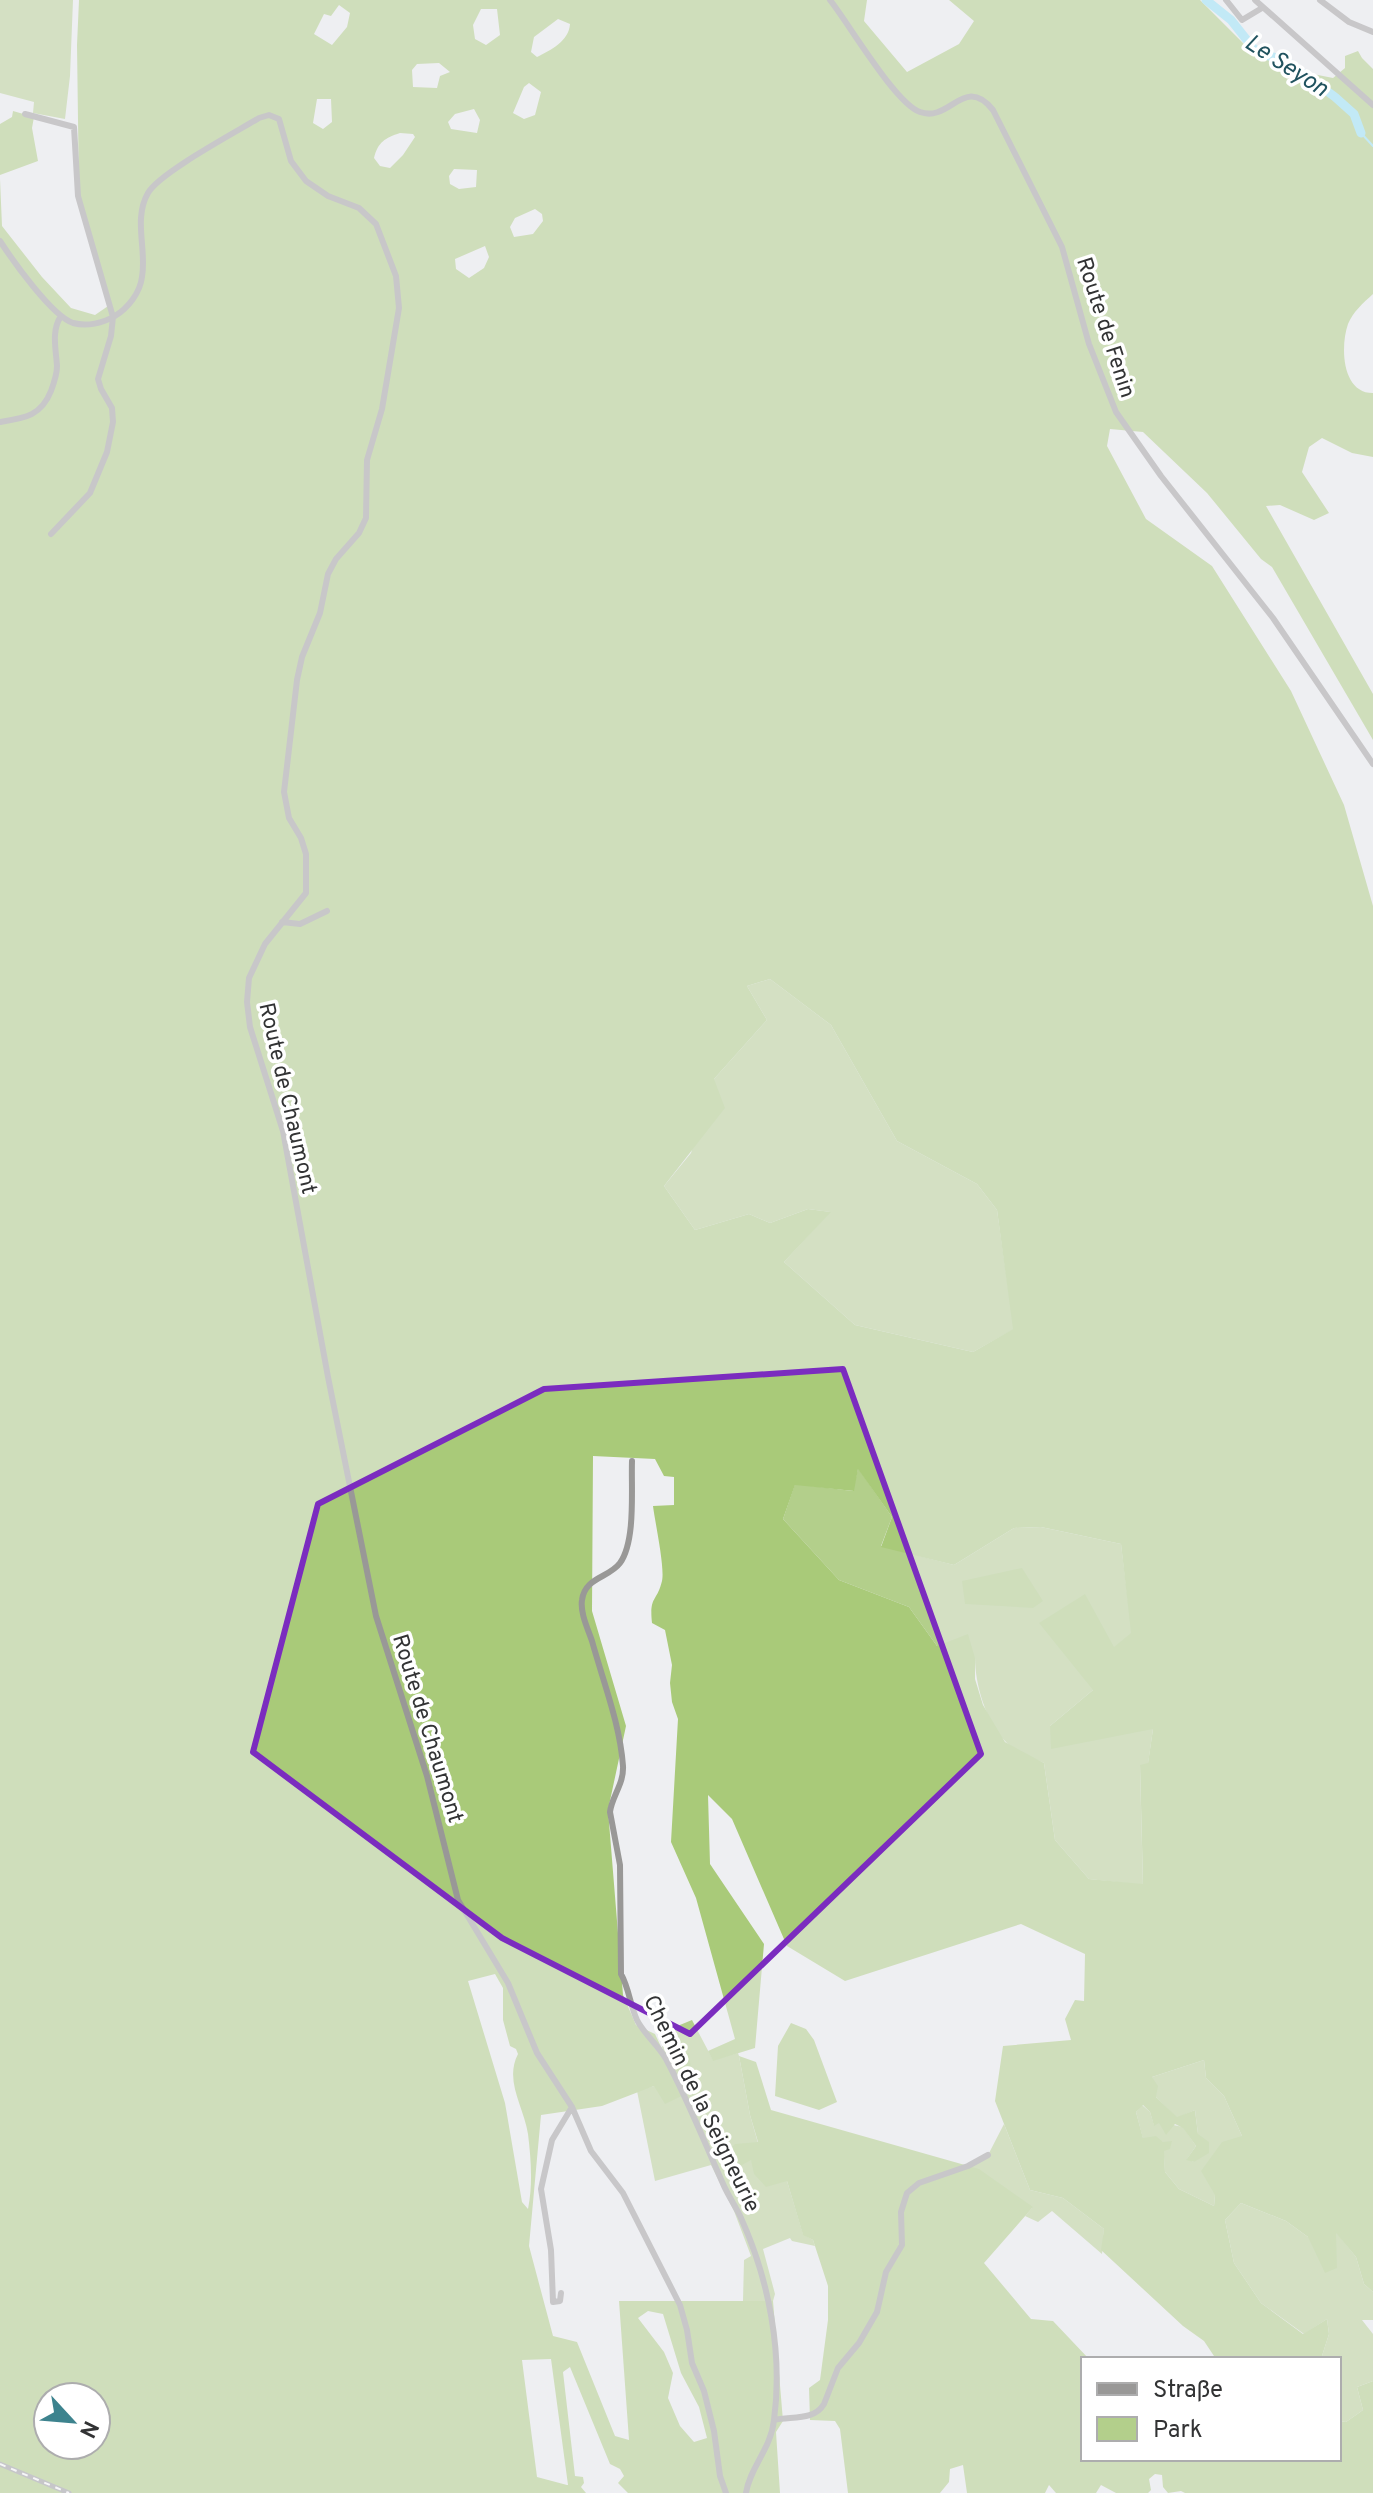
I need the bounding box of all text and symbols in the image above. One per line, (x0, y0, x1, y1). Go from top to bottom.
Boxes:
water label: Le Seyon (1238, 29, 1333, 105)
street label: Route de Fenin (1069, 254, 1140, 401)
street label: Route de Chaumont (251, 1000, 322, 1197)
street label: Route de Chaumont (385, 1631, 468, 1826)
street label: Chemin de la Seigneurie (636, 1991, 765, 2217)
legend (1081, 2357, 1341, 2461)
text: Straße (1153, 2376, 1223, 2406)
north arrow (32, 2381, 112, 2461)
text: N (72, 2416, 103, 2442)
text: Park (1153, 2416, 1203, 2446)

